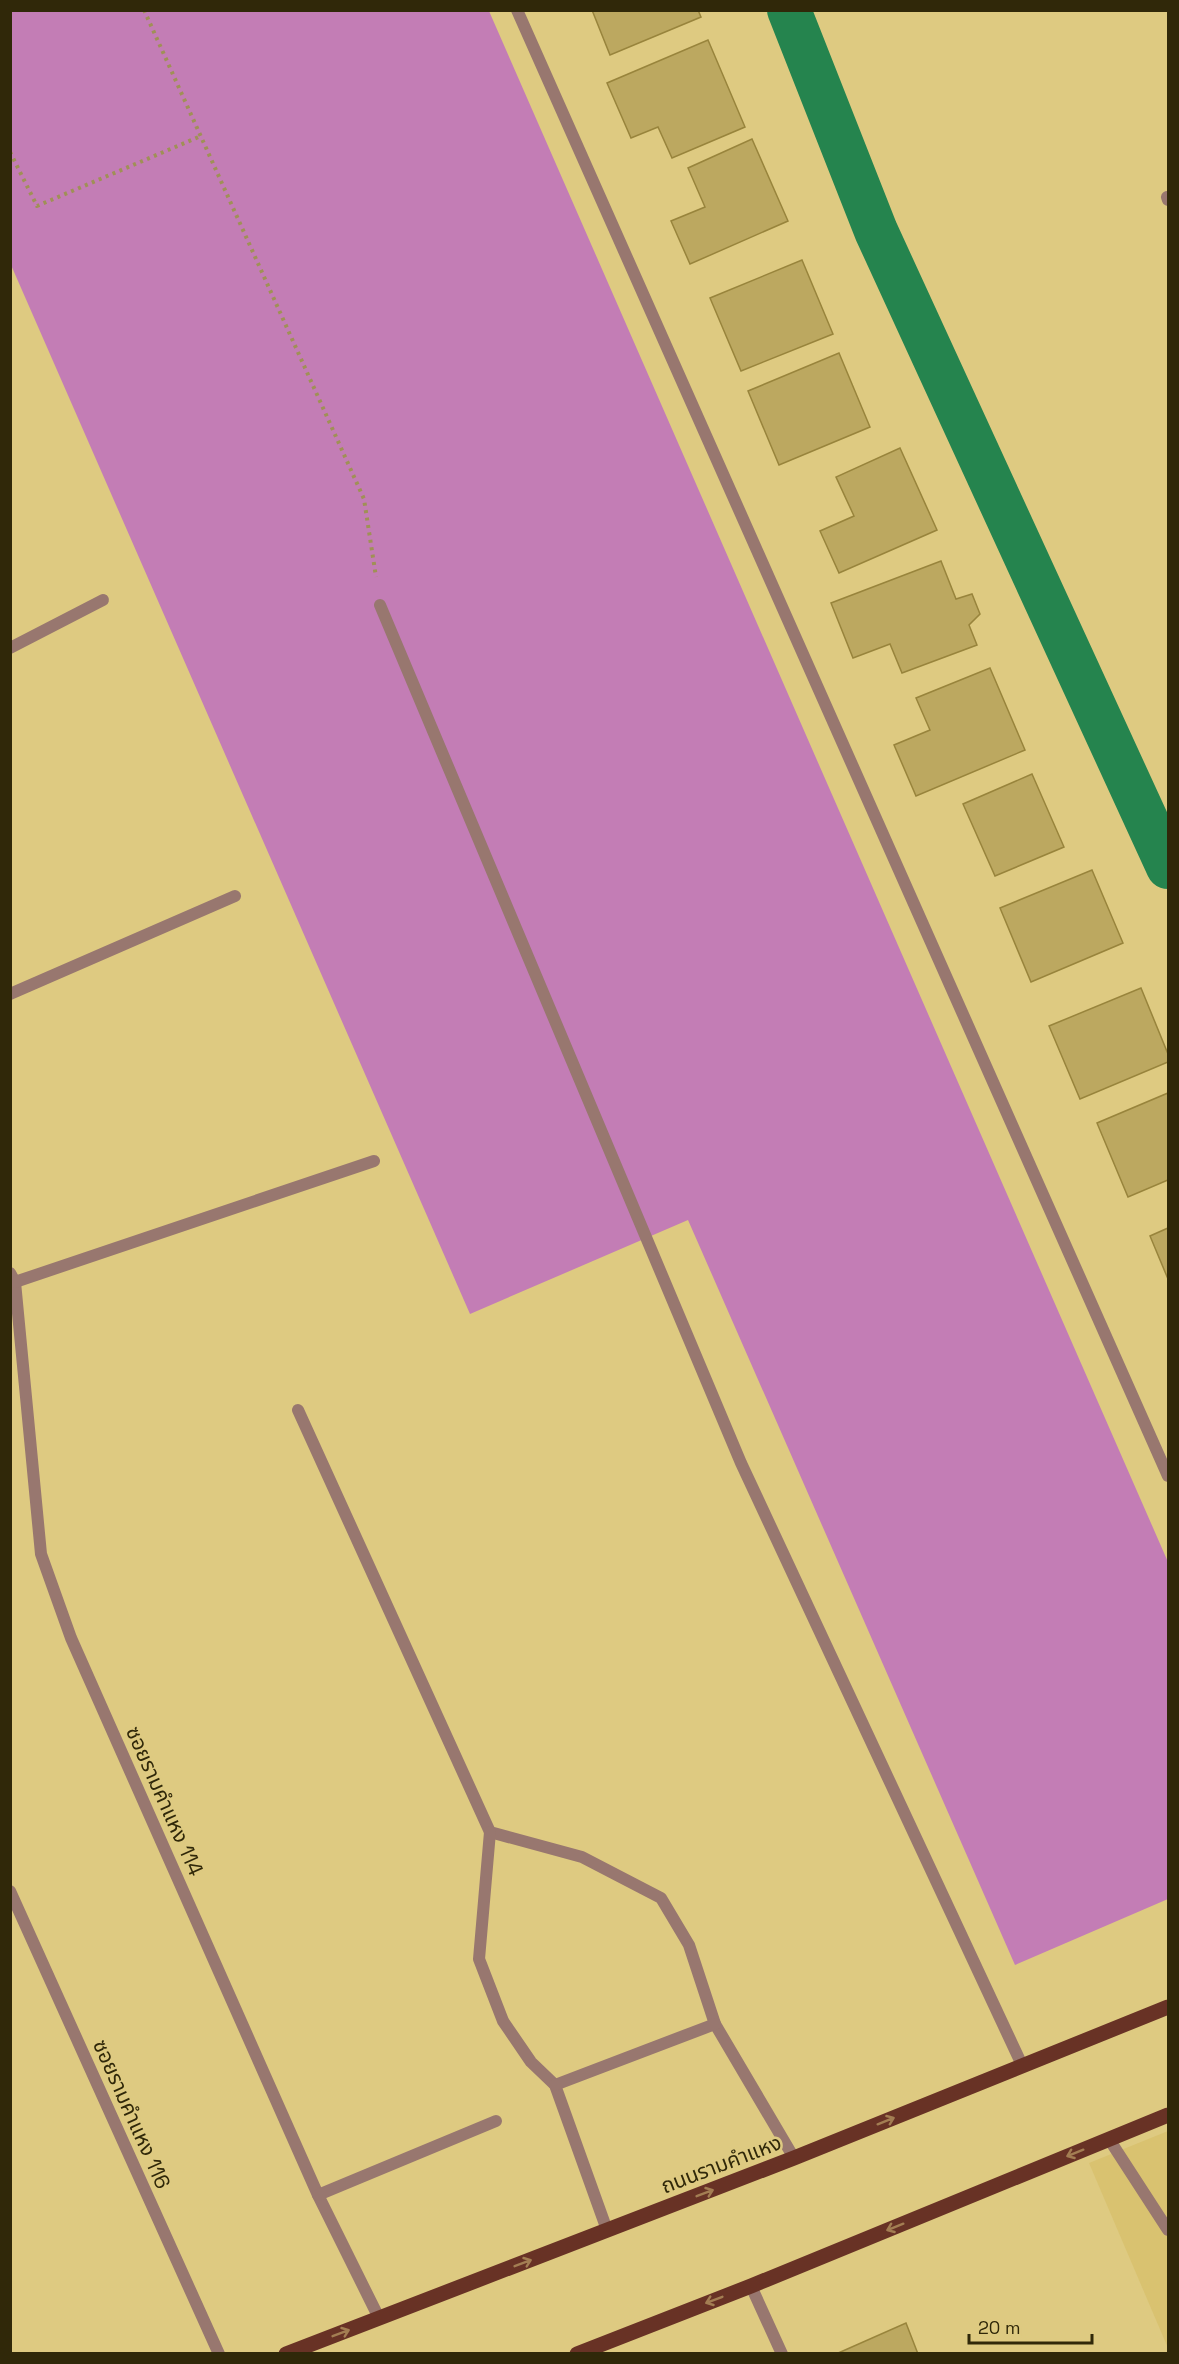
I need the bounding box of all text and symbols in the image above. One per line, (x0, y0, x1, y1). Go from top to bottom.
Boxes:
street label: ซอยรามคำแหง 114 (120, 1722, 210, 1880)
street label: ซอยรามคำแหง 116 (87, 2035, 177, 2193)
one-way arrow (876, 2114, 895, 2125)
street label: ถนนรามคำแหง (657, 2129, 785, 2199)
one-way arrow (1067, 2148, 1085, 2159)
one-way arrow (695, 2186, 714, 2197)
one-way arrow (886, 2222, 905, 2233)
one-way arrow (513, 2256, 532, 2267)
one-way arrow (706, 2295, 724, 2306)
scale bar (969, 2307, 1092, 2345)
text: 20 m (978, 2316, 1021, 2339)
one-way arrow (331, 2326, 350, 2337)

